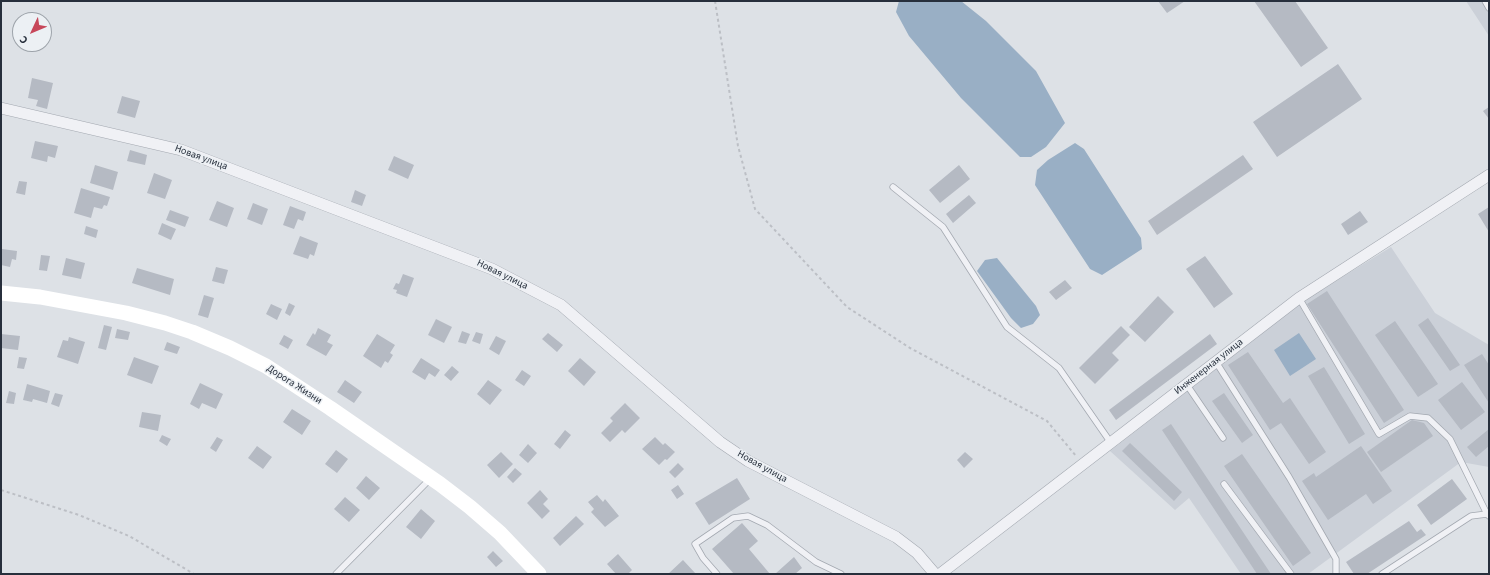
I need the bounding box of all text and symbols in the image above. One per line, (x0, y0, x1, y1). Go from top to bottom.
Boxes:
north arrow (12, 12, 52, 52)
text: С (16, 32, 31, 48)
street label: Новая улица (173, 143, 229, 173)
street label: Новая улица (474, 257, 530, 293)
street label: Инженерная улица (1172, 336, 1246, 398)
street label: Дорога Жизни (264, 363, 324, 407)
street label: Новая улица (735, 448, 789, 486)

